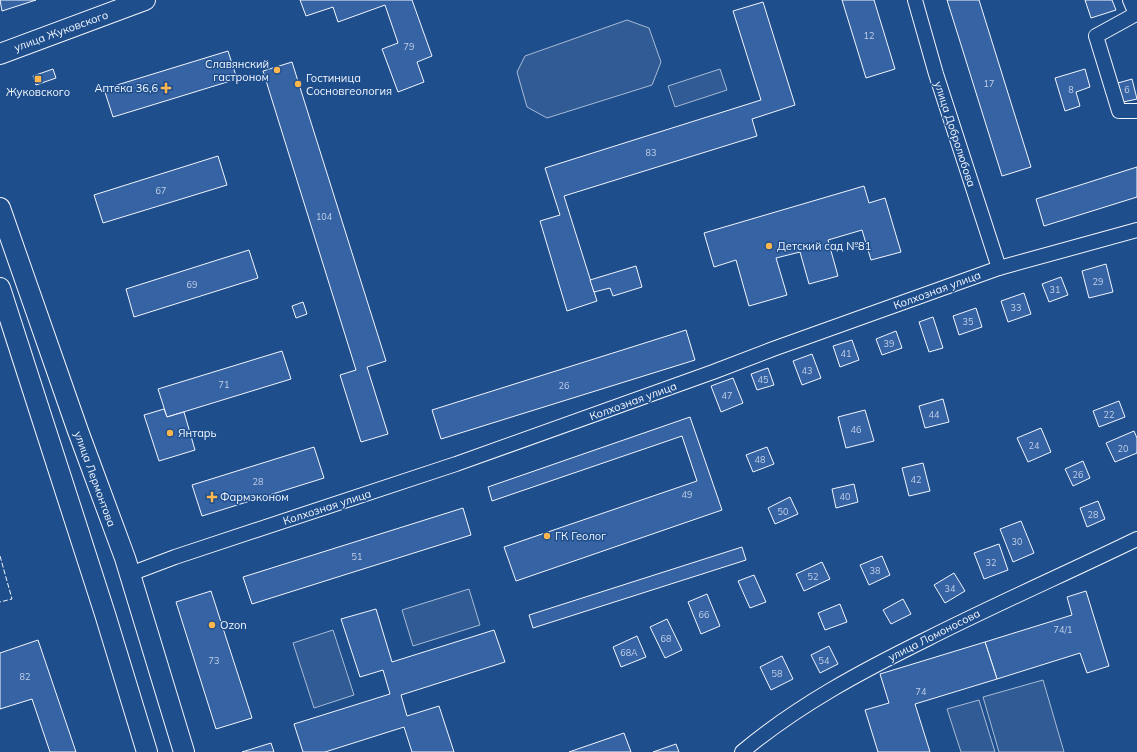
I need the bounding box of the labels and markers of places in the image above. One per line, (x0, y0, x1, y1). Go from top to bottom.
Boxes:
place label: Славянский гастроном (205, 57, 269, 84)
marker: Славянский гастроном (272, 65, 282, 75)
place label: Гостиница Сосновгеология (306, 71, 392, 98)
marker: Жуковского (33, 74, 43, 84)
marker: Гостиница Сосновгеология (293, 79, 303, 89)
place label: Аптека 36,6 (94, 81, 158, 95)
marker: Аптека 36,6 (161, 83, 171, 93)
place label: Жуковского (6, 85, 70, 99)
place label: Детский сад №81 (777, 239, 871, 253)
marker: Детский сад №81 (764, 241, 774, 251)
place label: Янтарь (178, 426, 217, 440)
marker: Янтарь (165, 428, 175, 438)
place label: Фармэконом (220, 490, 289, 504)
marker: Фармэконом (207, 492, 217, 502)
place label: ГК Геолог (555, 529, 606, 543)
marker: ГК Геолог (542, 531, 552, 541)
place label: Ozon (220, 618, 247, 632)
marker: Ozon (207, 620, 217, 630)

